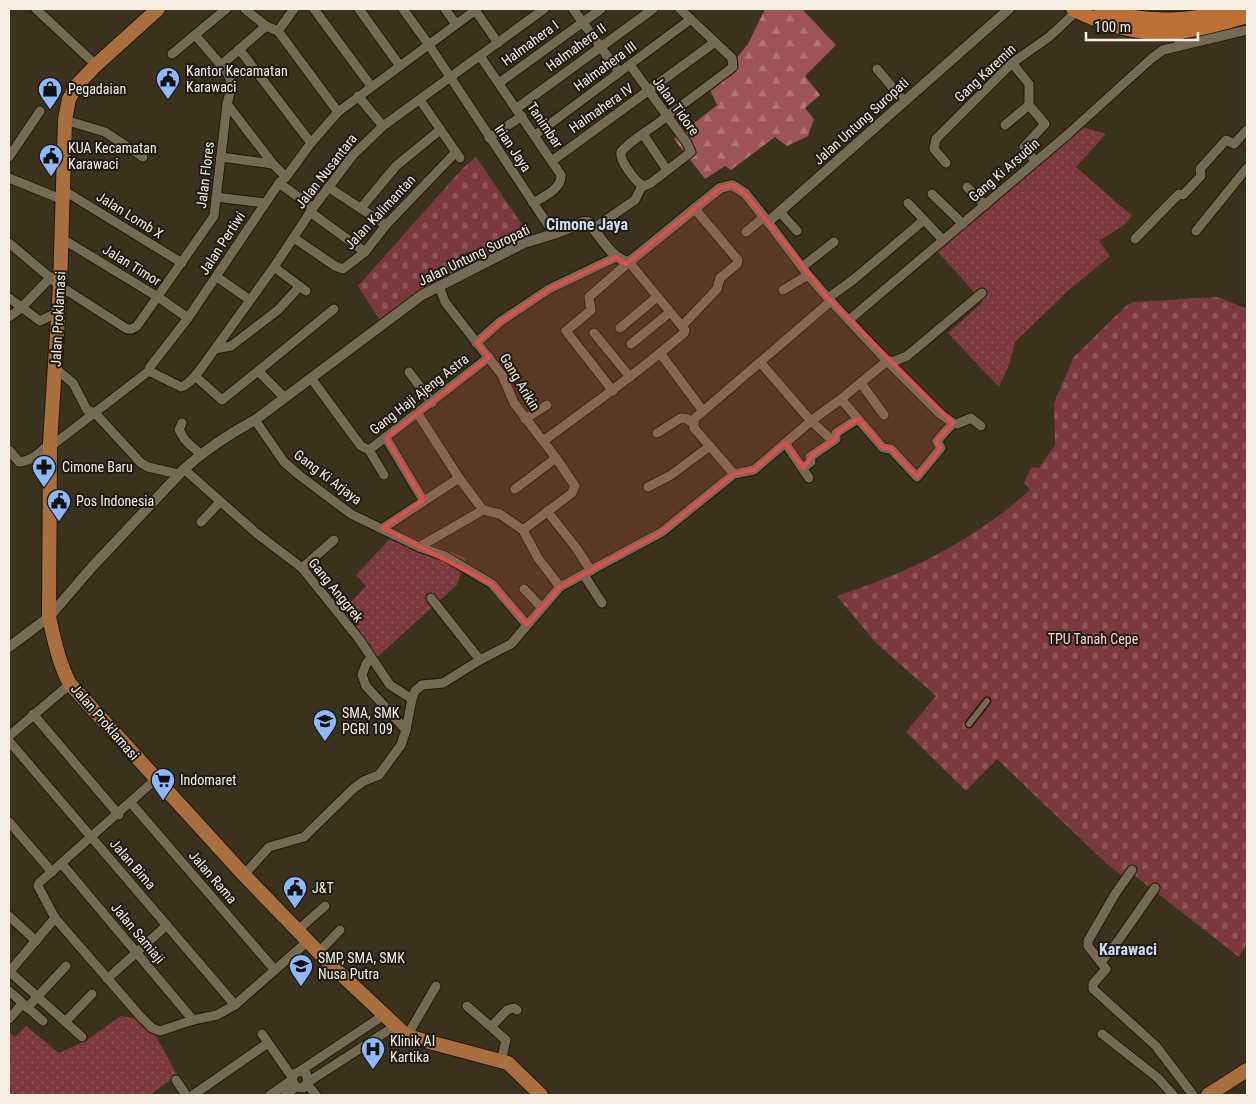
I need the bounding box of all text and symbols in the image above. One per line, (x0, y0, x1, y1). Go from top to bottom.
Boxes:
scale bar (1086, 10, 1198, 42)
street label: Halmahera I (498, 17, 562, 69)
text: 100 m (1094, 18, 1131, 36)
street label: Halmahera II (543, 20, 609, 74)
street label: Halmahera III (571, 38, 639, 94)
street label: Gang Karemin (951, 41, 1019, 105)
place label: Kantor Kecamatan Karawaci (186, 63, 288, 95)
public building icon: Kantor Kecamatan Karawaci (155, 66, 181, 100)
street label: Jalan Tidore (649, 74, 703, 139)
street label: Jalan Untung Suropati (810, 74, 912, 168)
shop icon: Pegadaian (37, 76, 63, 110)
street label: Halmahera IV (566, 80, 636, 136)
place label: Pegadaian (68, 81, 126, 97)
street label: Tanimbar (524, 99, 566, 151)
street label: Irian Jaya (491, 121, 535, 175)
street label: Jalan Nusantara (292, 131, 360, 211)
street label: Gang Ki Arsudin (965, 135, 1043, 205)
place label: KUA Kecamatan Karawaci (68, 140, 157, 172)
street label: Jalan Flores (193, 141, 217, 209)
public building icon: KUA Kecamatan Karawaci (38, 143, 64, 177)
street label: Jalan Kalimantan (341, 172, 419, 252)
street label: Jalan Lomb X (94, 188, 166, 242)
street label: Jalan Pertiwi (196, 208, 248, 278)
district label: Cimone Jaya (546, 215, 628, 234)
street label: Jalan Untung Suropati (416, 221, 532, 289)
street label: Jalan Timor (100, 241, 164, 289)
street label: Jalan Proklamasi (48, 271, 68, 367)
street label: Gang Haji Ajeng Astra (366, 351, 472, 437)
street label: Gang Arikin (497, 351, 543, 413)
street label: Gang Ki Arjaya (291, 446, 365, 508)
pharmacy icon: Cimone Baru (31, 454, 57, 488)
place label: Cimone Baru (62, 459, 133, 475)
public building icon: Pos Indonesia (46, 488, 72, 522)
place label: Pos Indonesia (76, 493, 154, 509)
street label: Gang Anggrek (305, 555, 367, 626)
park label: TPU Tanah Cepe (1048, 631, 1139, 647)
street label: Jalan Proklamasi (68, 681, 142, 763)
place label: SMA, SMK PGRI 109 (342, 705, 400, 737)
school or university icon: SMA, SMK PGRI 109 (312, 708, 338, 742)
supermarket icon: Indomaret (150, 767, 176, 801)
place label: Indomaret (180, 772, 236, 788)
street label: Jalan Bima (107, 836, 159, 892)
street label: Jalan Rama (186, 847, 240, 907)
public building icon: J&T (282, 875, 308, 909)
place label: J&T (312, 880, 334, 896)
street label: Jalan Samiaji (108, 899, 168, 967)
district label: Karawaci (1099, 940, 1157, 959)
place label: SMP, SMA, SMK Nusa Putra (318, 950, 405, 982)
school or university icon: SMP, SMA, SMK Nusa Putra (288, 953, 314, 987)
place label: Klinik AI Kartika (390, 1033, 435, 1065)
hospital icon: Klinik AI Kartika (360, 1036, 386, 1070)

